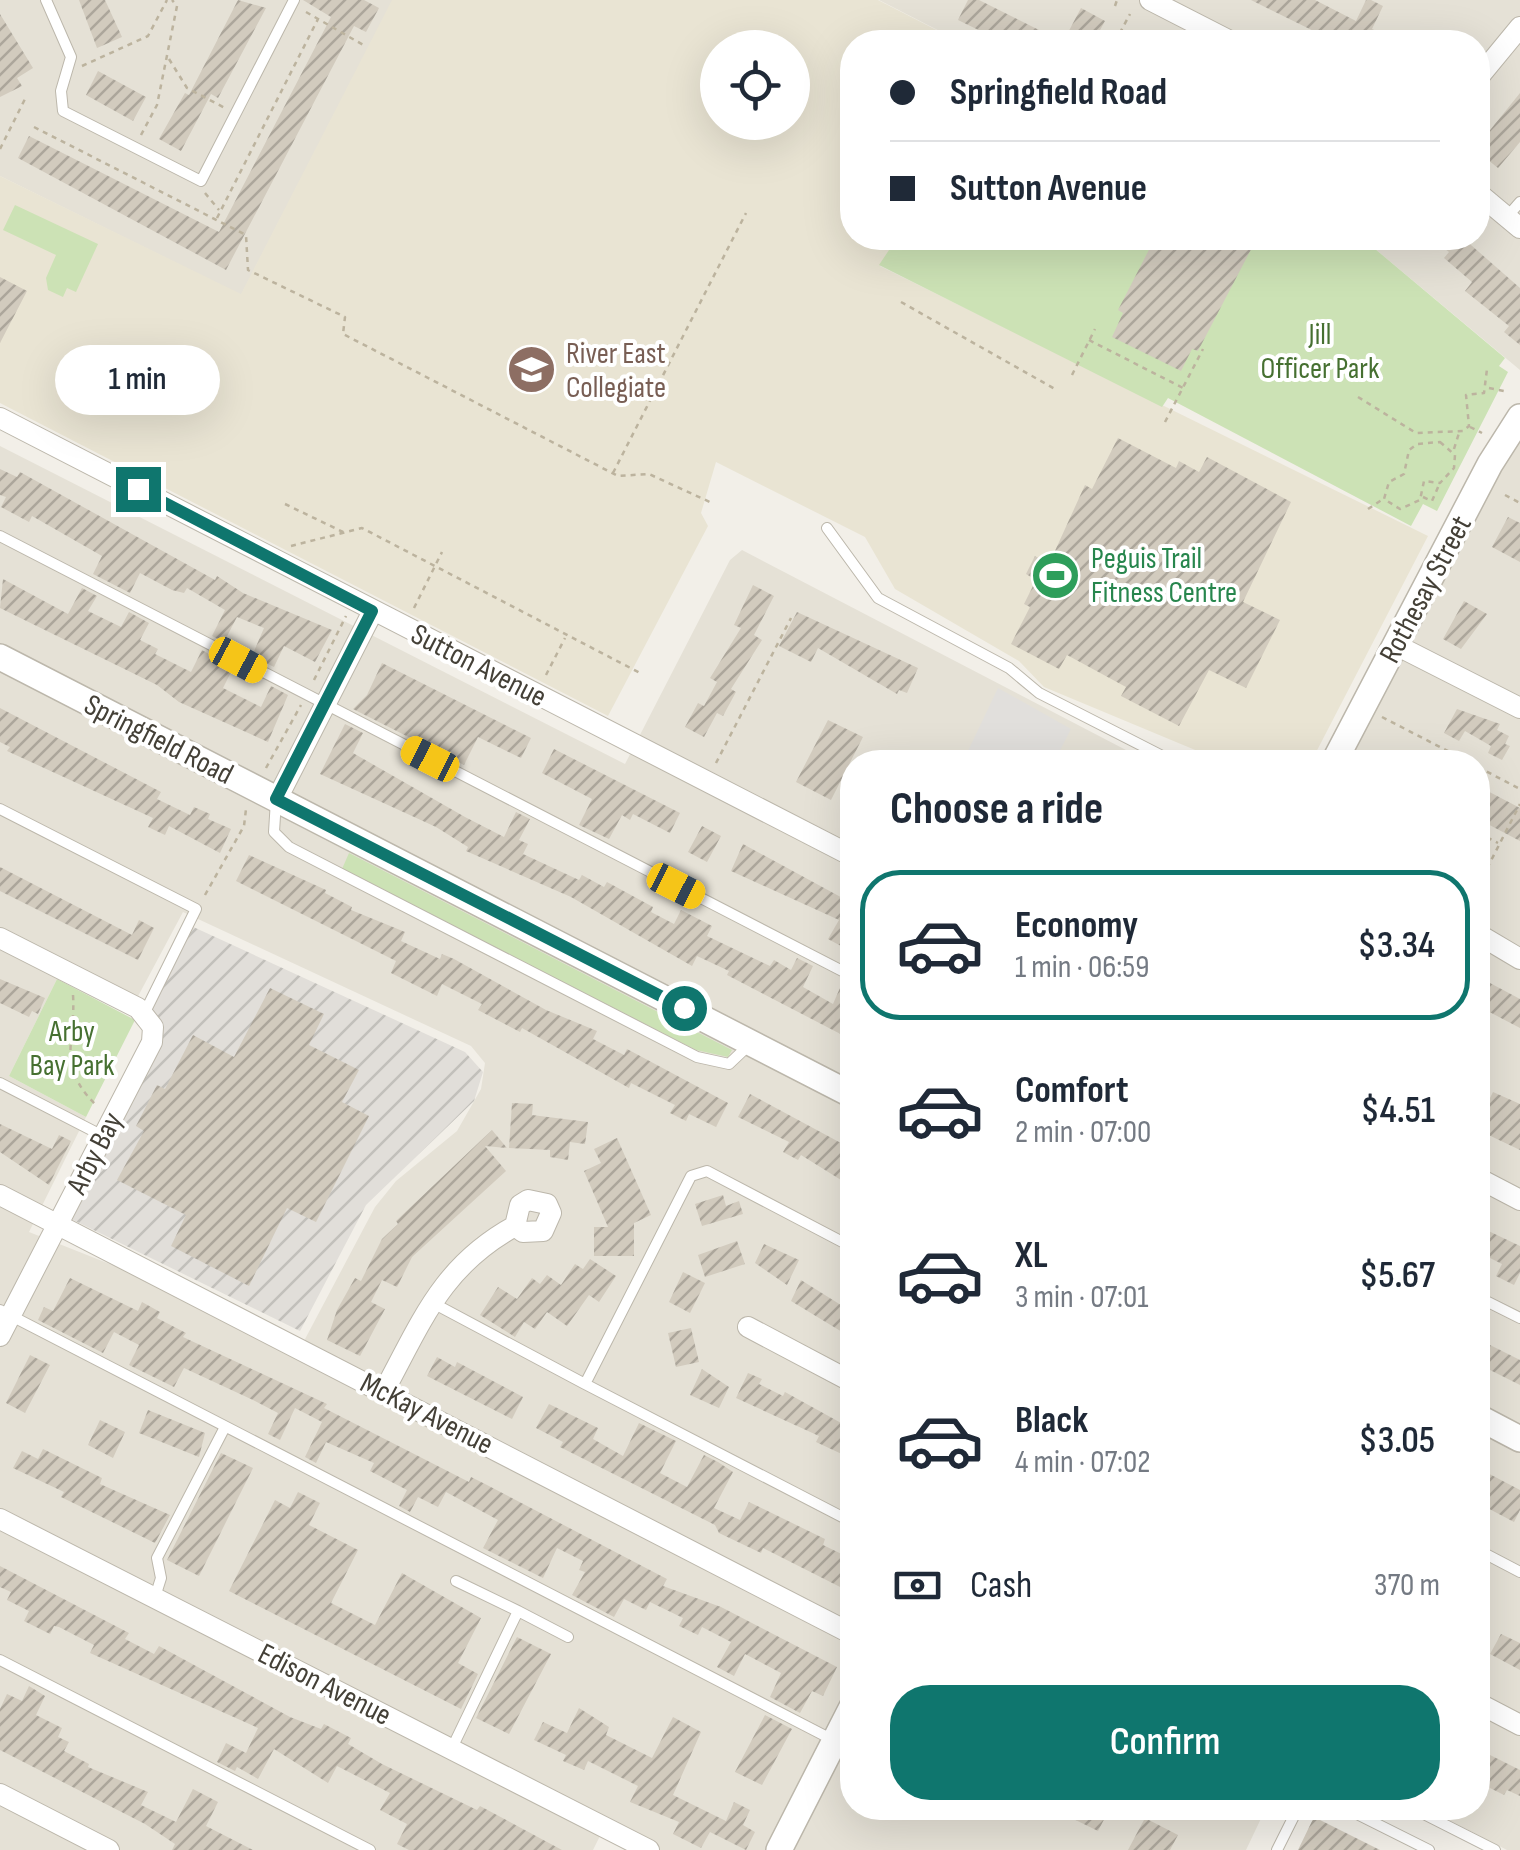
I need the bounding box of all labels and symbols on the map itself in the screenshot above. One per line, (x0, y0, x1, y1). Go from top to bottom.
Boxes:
park label: Jill Officer Park (1261, 317, 1380, 387)
place label: River East Collegiate (566, 336, 666, 406)
callout: 1 min (56, 344, 220, 414)
school or university icon: River East Collegiate (505, 344, 557, 396)
route end (116, 467, 161, 512)
street label: Rothesay Street (1372, 510, 1480, 669)
place label: Peguis Trail Fitness Centre (1091, 541, 1237, 611)
sports icon: Peguis Trail Fitness Centre (1030, 549, 1082, 601)
street label: Sutton Avenue (405, 617, 552, 715)
car (204, 633, 272, 687)
street label: Springfield Road (78, 687, 239, 793)
car (396, 732, 464, 786)
car (642, 859, 710, 913)
route start (662, 986, 707, 1031)
park label: Arby Bay Park (29, 1014, 115, 1084)
street label: Arby Bay (59, 1106, 131, 1201)
street label: McKay Avenue (354, 1365, 499, 1463)
street label: Edison Avenue (252, 1636, 397, 1734)

